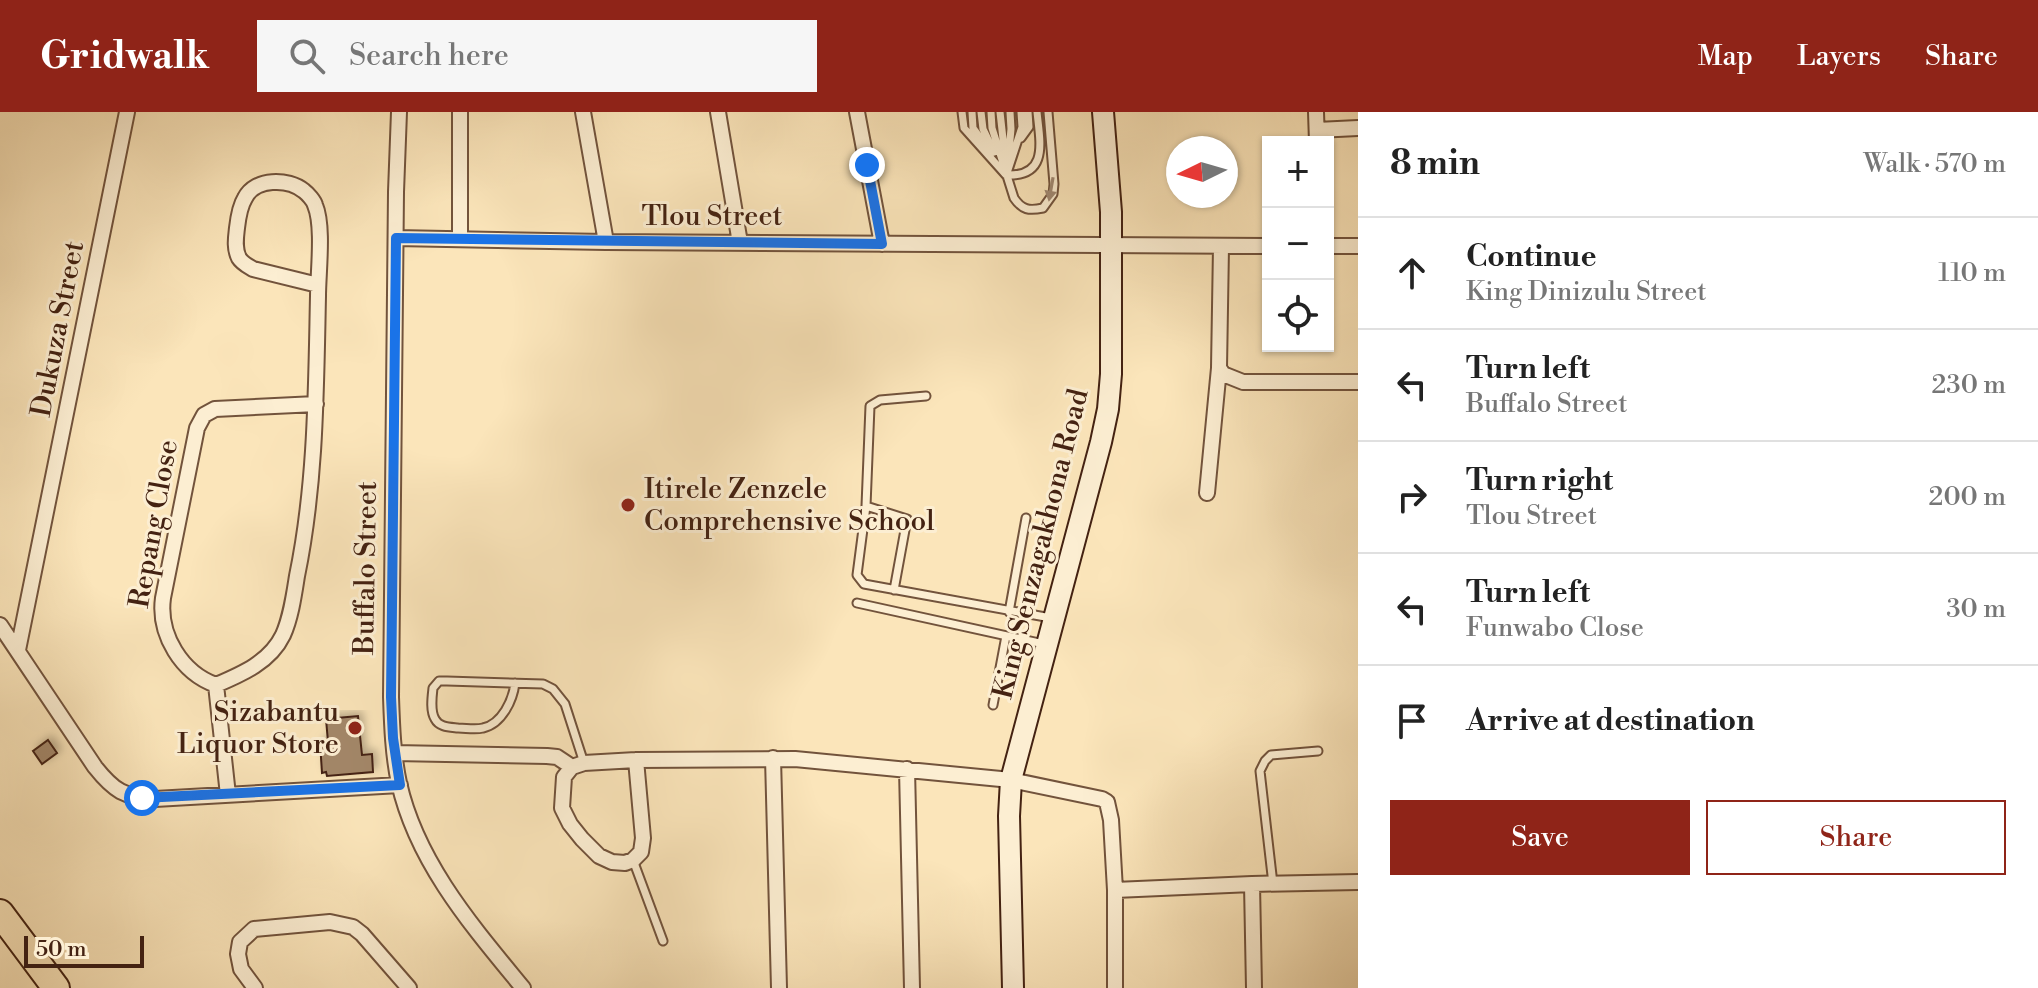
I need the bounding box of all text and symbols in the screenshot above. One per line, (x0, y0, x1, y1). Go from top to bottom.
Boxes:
search box (257, 20, 817, 92)
text: Gridwalk (40, 33, 209, 80)
icon: search (285, 34, 329, 78)
text: Search here (349, 37, 509, 75)
text: Map (1698, 39, 1753, 74)
text: Layers (1797, 39, 1881, 74)
text: Share (1925, 39, 1998, 74)
north arrow (1166, 136, 1238, 208)
map controls (1262, 136, 1334, 352)
button: + (1262, 136, 1334, 208)
text: 8 min (1390, 143, 1480, 185)
route end (849, 147, 885, 183)
text: Walk · 570 m (1863, 148, 2006, 180)
one-way arrow (1044, 177, 1056, 202)
street label: Tlou Street (642, 199, 783, 234)
button: − (1262, 208, 1334, 280)
street label: Dukuza Street (24, 238, 92, 420)
text: Continue (1466, 238, 1597, 276)
icon: ahead (1390, 251, 1434, 295)
text: 110 m (1938, 257, 2006, 289)
text: King Dinizulu Street (1466, 276, 1707, 308)
button: locate (1262, 280, 1334, 352)
text: Turn left (1466, 350, 1590, 388)
icon: left (1390, 363, 1434, 407)
text: 230 m (1931, 369, 2006, 401)
street label: King Senzagakhona Road (986, 385, 1097, 703)
text: Buffalo Street (1466, 388, 1627, 420)
street label: Repang Close (122, 437, 186, 611)
text: Turn right (1466, 462, 1613, 500)
place label: Itirele Zenzele Comprehensive School (644, 472, 934, 539)
icon: right (1390, 475, 1434, 519)
street label: Buffalo Street (347, 481, 385, 656)
text: 200 m (1929, 481, 2006, 513)
marker: Itirele Zenzele Comprehensive School (619, 496, 637, 514)
text: Tlou Street (1466, 500, 1597, 532)
text: Turn left (1466, 574, 1590, 612)
icon: left (1390, 587, 1434, 631)
text: 30 m (1946, 593, 2006, 625)
text: Funwabo Close (1466, 612, 1644, 644)
place label: Sizabantu Liquor Store (177, 695, 339, 762)
icon: arrive (1390, 699, 1434, 743)
text: Arrive at destination (1466, 702, 1755, 740)
marker: Sizabantu Liquor Store (346, 719, 364, 737)
route start (124, 780, 160, 816)
button: Save (1390, 800, 1690, 875)
button: Share (1706, 800, 2006, 875)
scale bar (24, 932, 144, 968)
text: 50 m (36, 936, 87, 963)

